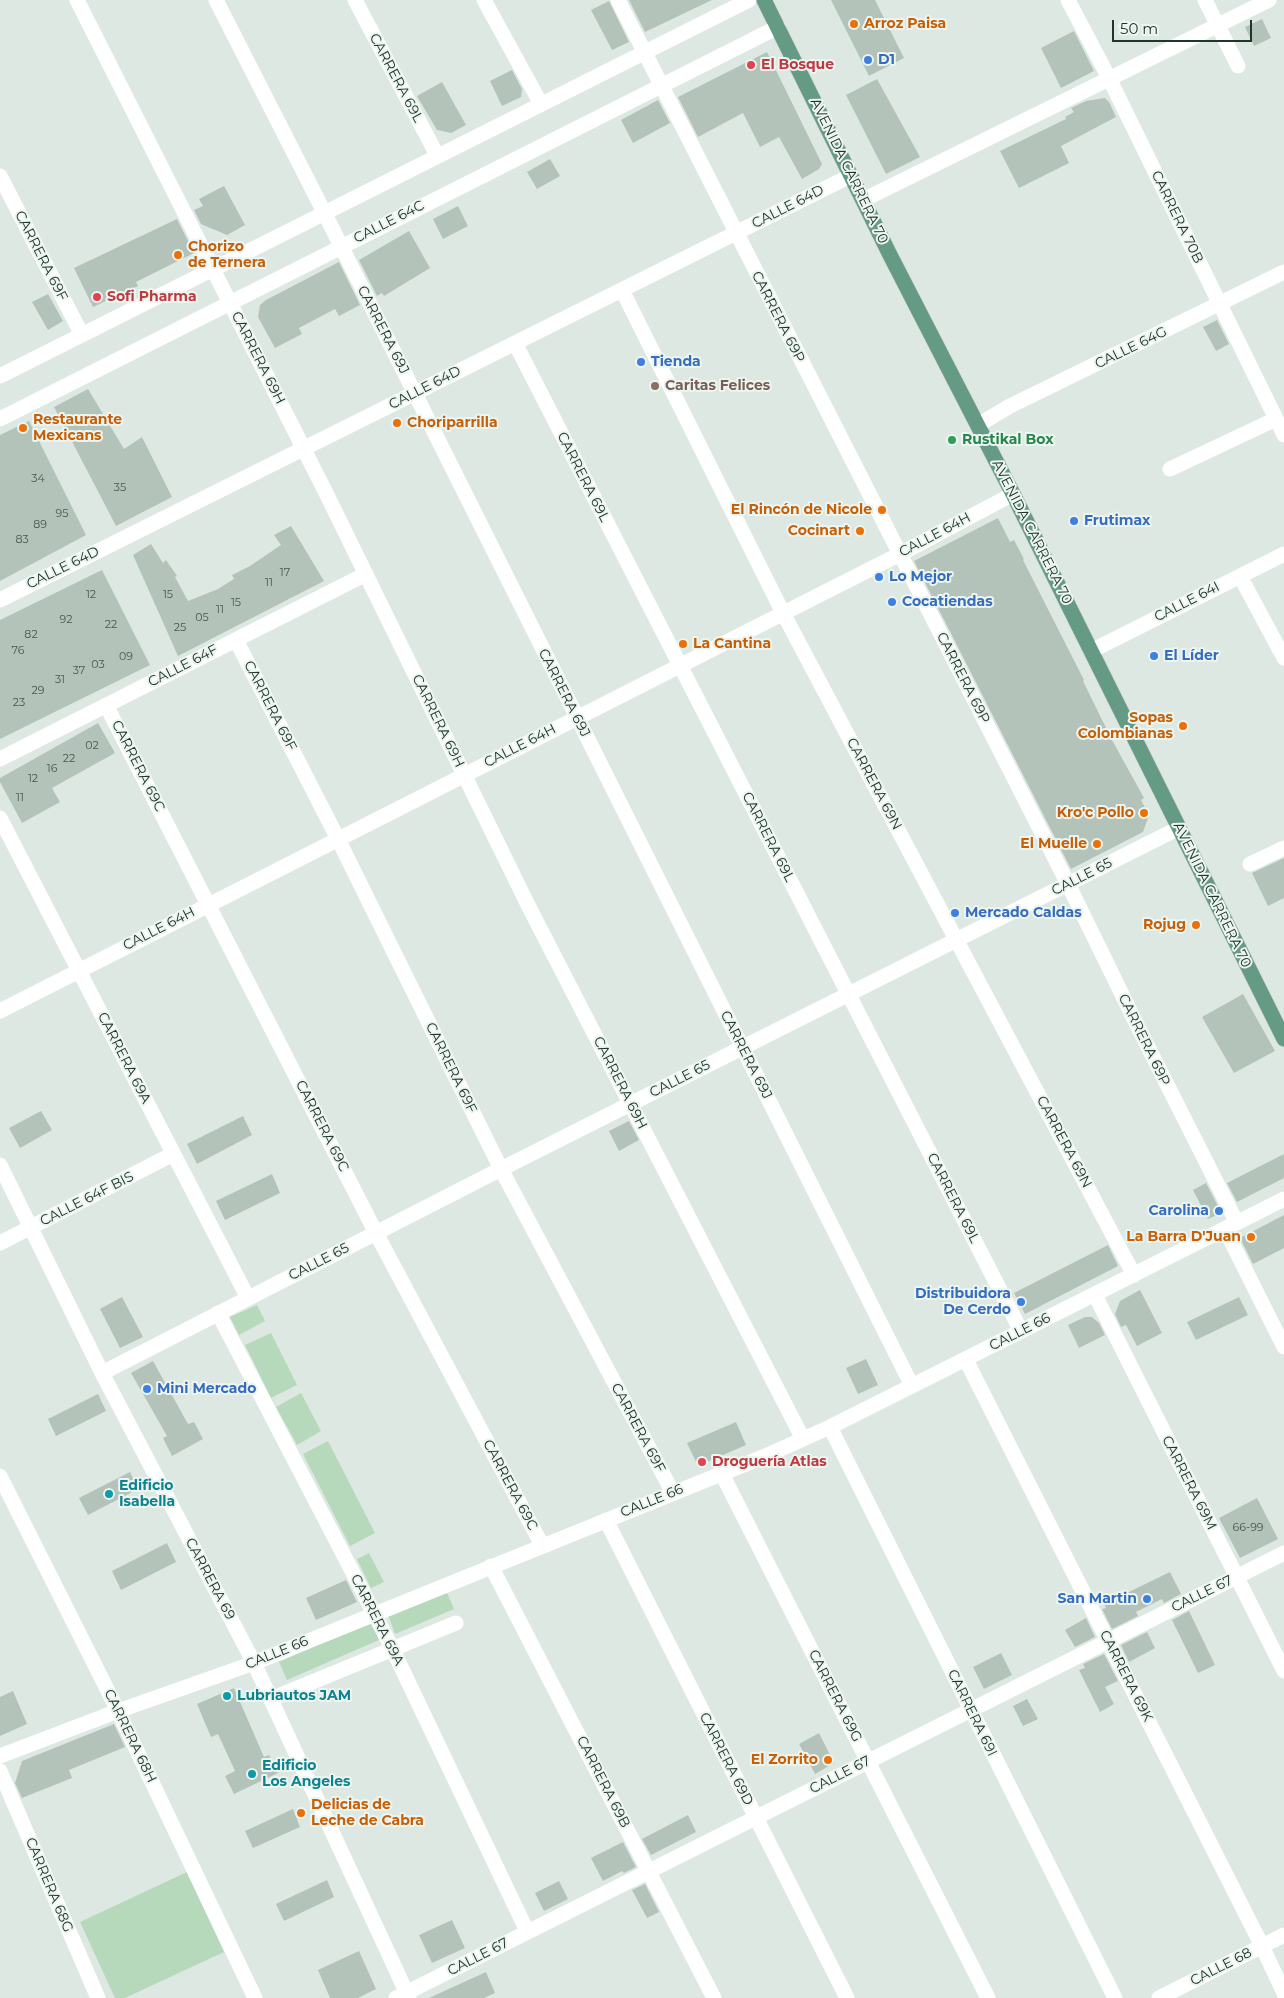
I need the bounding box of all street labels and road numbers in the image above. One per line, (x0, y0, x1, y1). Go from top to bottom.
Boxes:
street label: CARRERA 69L (365, 31, 427, 125)
street label: AVENIDA CARRERA 70 (806, 96, 892, 246)
street label: CARRERA 70B (1147, 168, 1207, 266)
street label: CALLE 64D (749, 182, 827, 232)
street label: CALLE 64C (351, 197, 427, 247)
street label: CARRERA 69F (11, 208, 71, 304)
street label: CARRERA 69P (748, 269, 808, 365)
street label: CARRERA 69J (354, 283, 412, 377)
street label: CARRERA 69H (227, 309, 289, 407)
street label: CALLE 64G (1092, 323, 1170, 373)
street label: CALLE 64D (386, 363, 464, 413)
street label: CARRERA 69L (553, 429, 613, 525)
street label: AVENIDA CARRERA 70 (988, 457, 1076, 607)
street label: CALLE 64H (896, 509, 974, 561)
street label: CALLE 64D (24, 543, 102, 593)
street label: CALLE 64I (1151, 578, 1223, 626)
street label: CARRERA 69P (933, 630, 993, 726)
street label: CALLE 64F (145, 641, 221, 691)
street label: CARRERA 69J (535, 646, 593, 740)
street label: CARRERA 69F (240, 658, 300, 754)
street label: CARRERA 69H (408, 672, 468, 770)
street label: CARRERA 69C (108, 718, 168, 814)
street label: CALLE 64H (481, 721, 559, 771)
street label: CARRERA 69N (843, 735, 905, 833)
street label: CARRERA 69L (738, 789, 798, 885)
street label: AVENIDA CARRERA 70 (1169, 820, 1255, 970)
street label: CALLE 65 (1049, 855, 1115, 899)
street label: CALLE 64H (120, 904, 198, 954)
street label: CARRERA 69P (1114, 991, 1174, 1089)
street label: CARRERA 69J (717, 1008, 775, 1102)
street label: CARRERA 69A (94, 1010, 154, 1106)
street label: CARRERA 69F (422, 1020, 480, 1116)
street label: CARRERA 69H (589, 1034, 651, 1132)
street label: CALLE 65 (647, 1057, 713, 1101)
street label: CARRERA 69C (292, 1078, 352, 1174)
street label: CARRERA 69N (1033, 1093, 1095, 1191)
street label: CARRERA 69L (923, 1150, 983, 1246)
street label: CALLE 64F BIS (37, 1168, 137, 1230)
street label: CALLE 65 (286, 1240, 352, 1284)
street label: CALLE 66 (987, 1309, 1053, 1355)
street label: CARRERA 69F (607, 1380, 669, 1476)
street label: CARRERA 69M (1158, 1433, 1220, 1533)
street label: CARRERA 69C (479, 1437, 541, 1533)
street label: CALLE 66 (618, 1481, 686, 1521)
street label: CARRERA 69 (181, 1535, 239, 1623)
street label: CARRERA 69A (347, 1572, 407, 1668)
street label: CALLE 67 (1169, 1572, 1235, 1616)
street label: CARRERA 69K (1096, 1628, 1156, 1724)
street label: CALLE 66 (243, 1633, 311, 1673)
street label: CARRERA 69G (805, 1647, 865, 1745)
street label: CARRERA 69I (944, 1667, 1000, 1759)
street label: CARRERA 68H (100, 1686, 160, 1786)
street label: CARRERA 69D (695, 1710, 757, 1808)
street label: CARRERA 69B (573, 1733, 633, 1831)
street label: CALLE 67 (807, 1753, 873, 1797)
street label: CARRERA 68G (21, 1835, 77, 1935)
street label: CALLE 67 (445, 1935, 511, 1979)
street label: CALLE 68 (1187, 1944, 1255, 1990)

